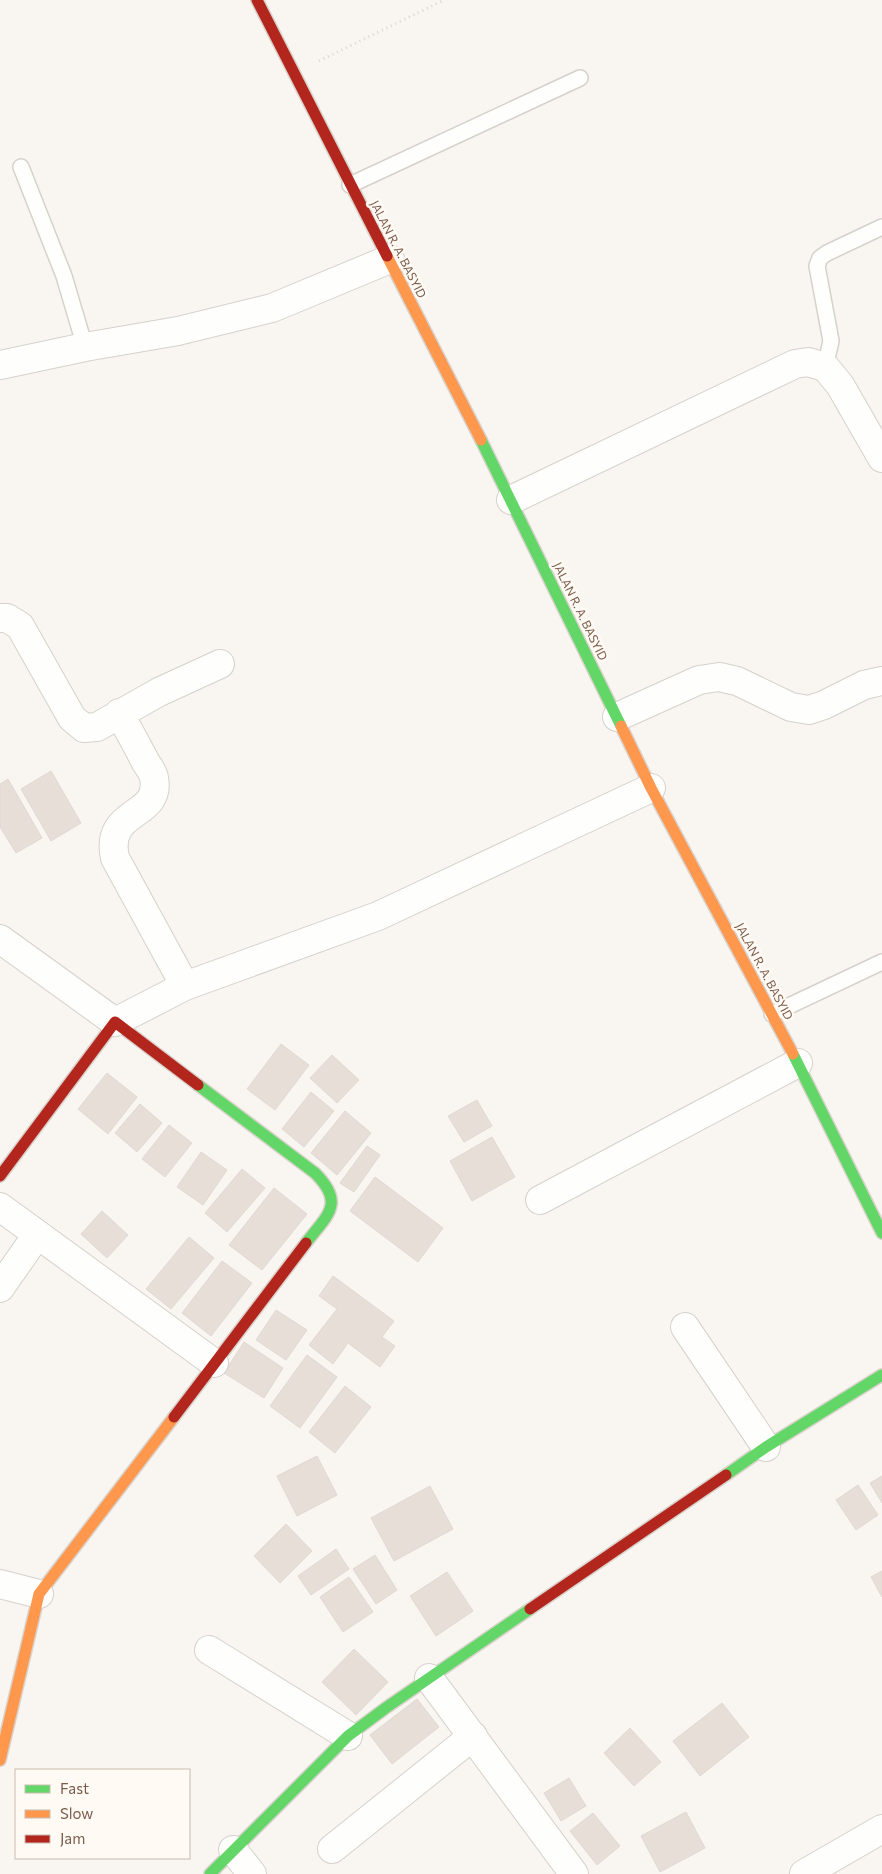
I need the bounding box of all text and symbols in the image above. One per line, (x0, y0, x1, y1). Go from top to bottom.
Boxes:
street label: JALAN R. A. BASYID (367, 198, 430, 301)
street label: JALAN R. A. BASYID (550, 560, 611, 663)
street label: JALAN R. A. BASYID (733, 920, 797, 1022)
legend (15, 1769, 190, 1859)
text: Fast (60, 1779, 89, 1797)
text: Slow (60, 1804, 93, 1822)
text: Jam (60, 1829, 85, 1847)

